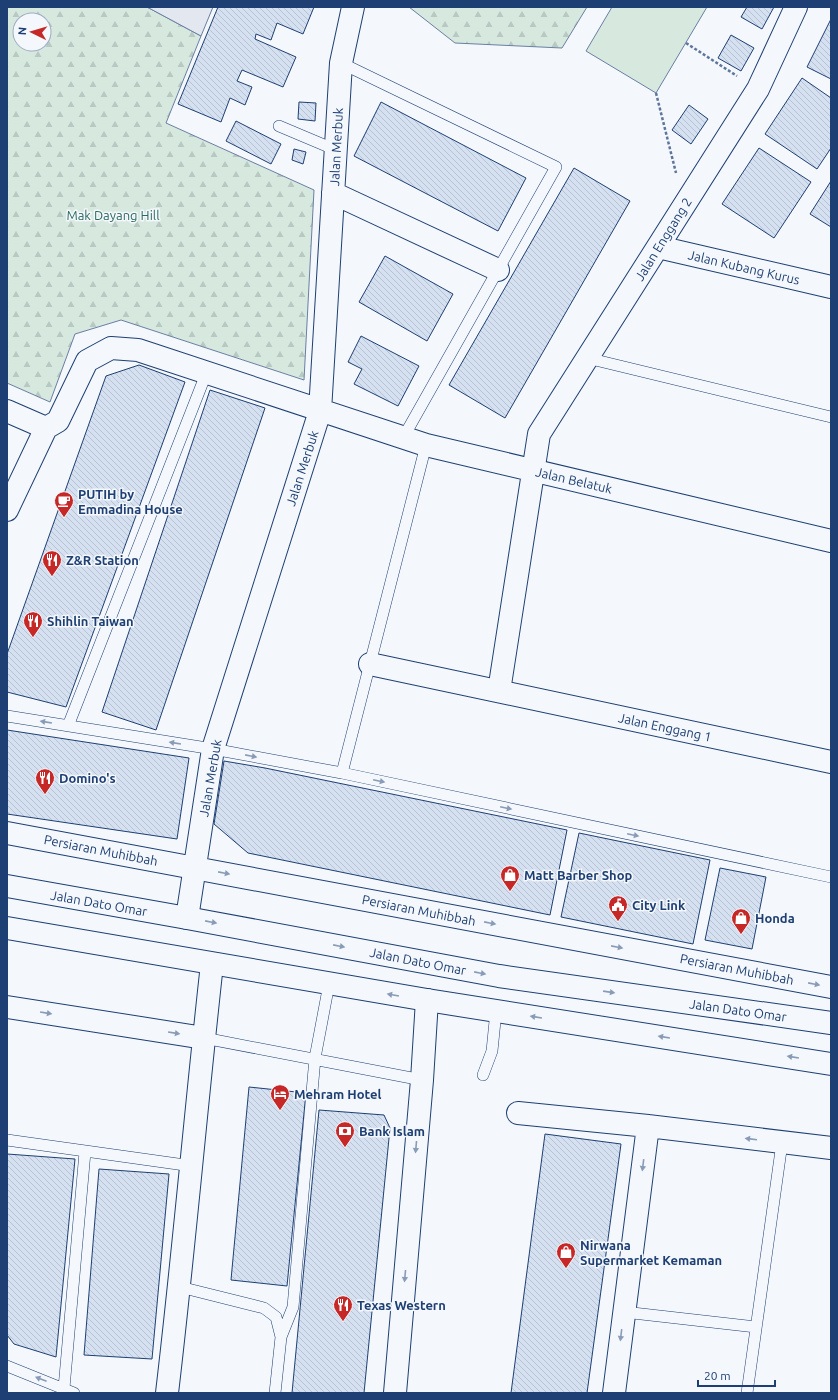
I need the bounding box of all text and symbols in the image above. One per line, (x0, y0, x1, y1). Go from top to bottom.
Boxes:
north arrow (12, 12, 52, 52)
text: N (16, 27, 28, 36)
street label: Jalan Merbuk (327, 107, 345, 187)
street label: Jalan Enggang 2 (632, 195, 694, 283)
park label: Mak Dayang Hill (66, 208, 160, 222)
street label: Jalan Kubang Kurus (687, 247, 802, 287)
street label: Jalan Merbuk (283, 428, 321, 508)
street label: Jalan Belatuk (534, 464, 614, 496)
place label: PUTIH by Emmadina House (78, 487, 183, 516)
cafe icon: PUTIH by Emmadina House (53, 490, 75, 518)
restaurant icon: Z&R Station (41, 549, 63, 577)
place label: Z&R Station (66, 553, 139, 567)
restaurant icon: Shihlin Taiwan (22, 610, 44, 638)
place label: Shihlin Taiwan (47, 614, 134, 628)
street label: Jalan Enggang 1 (617, 710, 713, 744)
one-way arrow (40, 719, 52, 725)
street label: Jalan Merbuk (196, 738, 224, 818)
one-way arrow (168, 740, 181, 746)
one-way arrow (245, 753, 258, 759)
restaurant icon: Domino's (34, 767, 56, 795)
place label: Domino's (59, 771, 116, 785)
one-way arrow (373, 778, 385, 784)
one-way arrow (500, 805, 512, 811)
street label: Persiaran Muhibbah (43, 832, 159, 868)
one-way arrow (627, 833, 639, 839)
shop icon: Matt Barber Shop (499, 864, 521, 892)
place label: Matt Barber Shop (524, 868, 632, 882)
one-way arrow (218, 870, 230, 876)
street label: Jalan Dato Omar (50, 888, 149, 918)
street label: Persiaran Muhibbah (361, 892, 477, 928)
public building icon: City Link (607, 894, 629, 922)
place label: City Link (632, 898, 686, 912)
shop icon: Honda (730, 907, 752, 935)
place label: Honda (755, 911, 795, 925)
one-way arrow (205, 920, 217, 926)
one-way arrow (484, 920, 496, 926)
one-way arrow (333, 944, 345, 950)
one-way arrow (611, 944, 624, 950)
street label: Jalan Dato Omar (369, 945, 468, 977)
street label: Persiaran Muhibbah (679, 951, 795, 987)
one-way arrow (474, 970, 486, 976)
one-way arrow (808, 981, 820, 987)
one-way arrow (603, 989, 615, 995)
one-way arrow (387, 992, 400, 998)
street label: Jalan Dato Omar (688, 996, 788, 1024)
one-way arrow (39, 1010, 52, 1016)
one-way arrow (530, 1014, 542, 1020)
one-way arrow (168, 1030, 180, 1036)
one-way arrow (658, 1034, 670, 1040)
one-way arrow (786, 1054, 799, 1060)
hotel icon: Mehram Hotel (269, 1083, 291, 1111)
place label: Mehram Hotel (294, 1087, 381, 1101)
bank icon: Bank Islam (334, 1120, 356, 1148)
place label: Bank Islam (359, 1124, 425, 1138)
one-way arrow (744, 1136, 757, 1142)
one-way arrow (413, 1141, 420, 1153)
one-way arrow (640, 1159, 646, 1171)
place label: Nirwana Supermarket Kemaman (580, 1238, 722, 1267)
shop icon: Nirwana Supermarket Kemaman (555, 1241, 577, 1269)
one-way arrow (402, 1270, 408, 1282)
restaurant icon: Texas Western (332, 1294, 354, 1322)
place label: Texas Western (357, 1298, 446, 1312)
one-way arrow (618, 1329, 624, 1341)
scale bar (698, 1362, 775, 1388)
text: 20 m (704, 1369, 731, 1382)
one-way arrow (34, 1376, 46, 1382)

